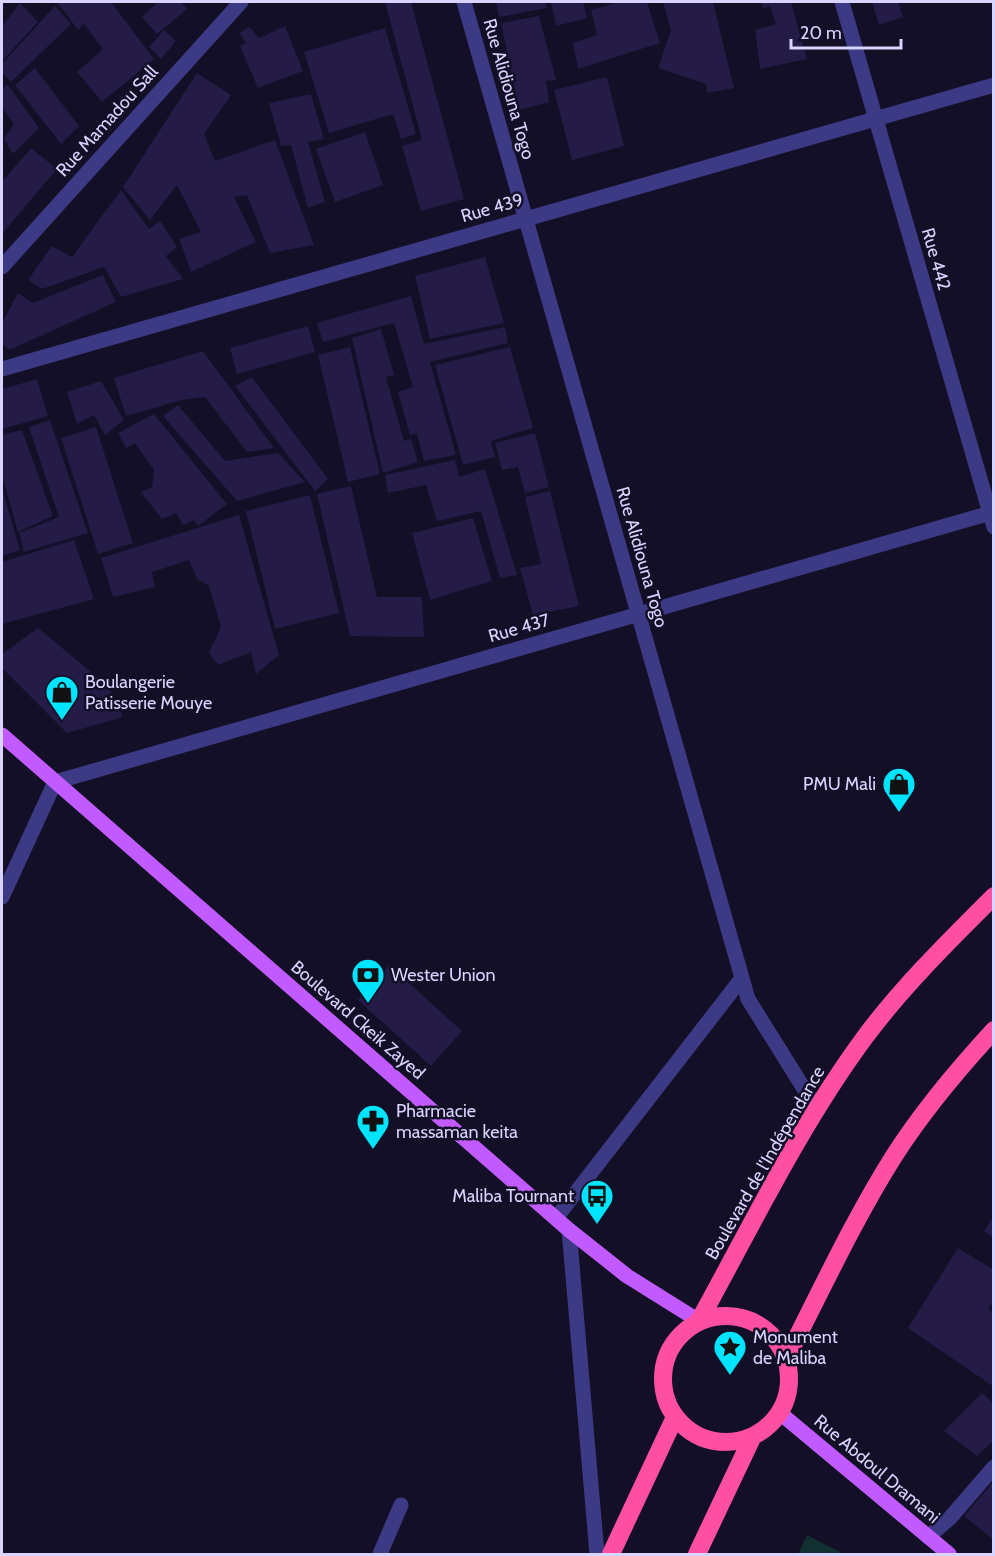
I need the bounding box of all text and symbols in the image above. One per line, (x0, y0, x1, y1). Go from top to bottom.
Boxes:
scale bar (791, 12, 900, 50)
street label: Rue Alidiouna Togo (478, 16, 540, 162)
text: 20 m (800, 22, 842, 44)
street label: Rue Mamadou Sall (51, 60, 163, 181)
street label: Rue 439 (458, 189, 526, 227)
street label: Rue 442 (917, 225, 955, 293)
street label: Rue Alidiouna Togo (611, 484, 673, 630)
street label: Rue 437 (486, 609, 552, 647)
place label: Boulangerie Patisserie Mouye (85, 671, 212, 714)
shop icon: Boulangerie Patisserie Mouye (44, 674, 80, 721)
shop icon: PMU Mali (881, 766, 917, 813)
place label: PMU Mali (803, 773, 876, 795)
street label: Boulevard Ckeik Zayed (287, 956, 429, 1084)
bank icon: Wester Union (350, 957, 386, 1004)
place label: Wester Union (391, 964, 496, 986)
street label: Boulevard de l'Indépendance (701, 1062, 829, 1264)
place label: Pharmacie massaman keita (396, 1100, 518, 1143)
pharmacy icon: Pharmacie massaman keita (355, 1103, 391, 1150)
bus stop icon: Maliba Tournant (579, 1178, 615, 1225)
place label: Maliba Tournant (452, 1185, 574, 1207)
place label: Monument de Maliba (753, 1326, 838, 1369)
place icon: Monument de Maliba (712, 1329, 748, 1376)
street label: Rue Abdoul Dramani (810, 1410, 944, 1528)

